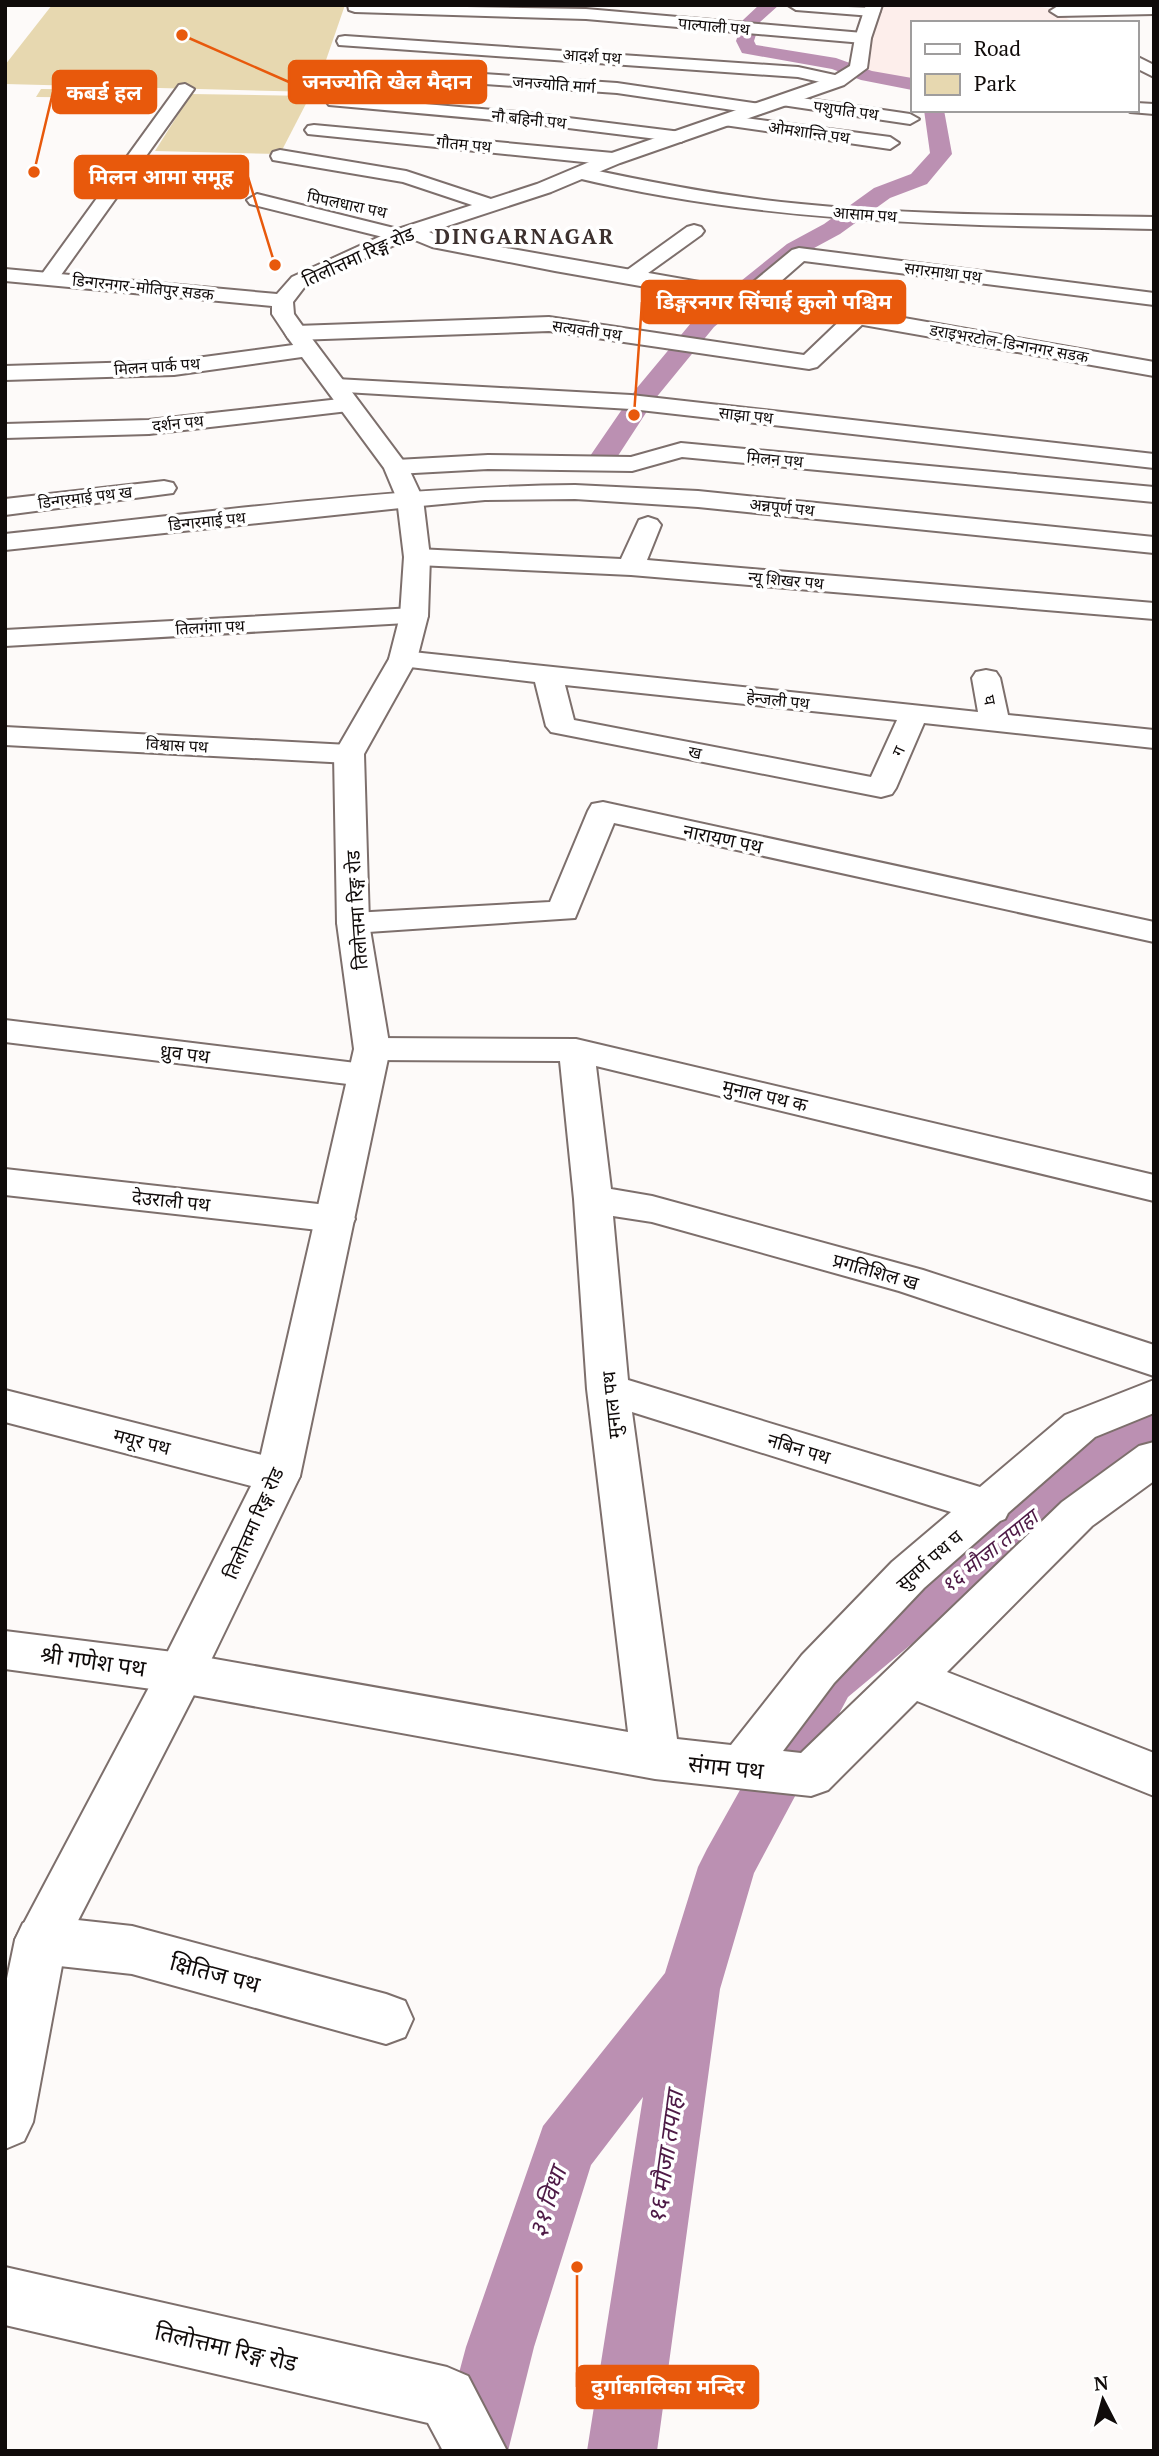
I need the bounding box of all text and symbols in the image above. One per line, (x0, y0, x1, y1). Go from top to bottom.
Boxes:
street label: पाल्पाली पथ (677, 12, 751, 40)
legend (911, 21, 1138, 112)
text: Road (974, 34, 1021, 62)
street label: आदर्श पथ (562, 43, 623, 69)
callout: जनज्योति खेल मैदान (289, 61, 486, 103)
text: जनज्योति खेल मैदान (302, 67, 473, 95)
text: Park (974, 69, 1016, 97)
street label: जनज्योति मार्ग (512, 70, 597, 98)
callout: कबर्ड हल (53, 71, 156, 113)
text: कबर्ड हल (66, 78, 142, 106)
street label: पशुपति पथ (812, 95, 881, 126)
street label: नौ बहिनी पथ (491, 104, 568, 134)
street label: ओमशान्ति पथ (767, 115, 852, 149)
street label: गौतम पथ (436, 131, 493, 157)
callout: मिलन आमा समूह (75, 156, 248, 198)
text: मिलन आमा समूह (89, 162, 234, 190)
street label: पिपलधारा पथ (305, 185, 390, 223)
street label: आसाम पथ (832, 201, 898, 227)
street label: तिलोत्तमा रिङ्ग रोड (298, 220, 419, 292)
district label: DINGARNAGAR (434, 222, 616, 250)
street label: सगरमाथा पथ (903, 256, 984, 288)
street label: डिन्गरनगर-मोतिपुर सडक (71, 269, 216, 305)
callout: डिङ्गरनगर सिंचाई कुलो पश्चिम (642, 281, 905, 323)
text: डिङ्गरनगर सिंचाई कुलो पश्चिम (656, 287, 892, 315)
street label: सत्यवती पथ (551, 314, 624, 346)
street label: डराइभरटोल-डिन्गनगर सडक (927, 318, 1091, 368)
street label: मिलन पार्क पथ (113, 352, 201, 380)
street label: साझा पथ (718, 401, 775, 429)
street label: दर्शन पथ (151, 409, 206, 437)
street label: मिलन पथ (746, 446, 805, 472)
street label: डिन्गरमाई पथ ख (37, 480, 134, 514)
street label: अन्नपूर्ण पथ (748, 493, 816, 521)
street label: डिन्गरमाई पथ (167, 506, 248, 536)
street label: न्यू शिखर पथ (747, 566, 825, 594)
street label: तिलगंगा पथ (175, 614, 246, 640)
street label: हेन्जली पथ (745, 686, 811, 714)
street label: घ (978, 693, 1002, 707)
street label: विश्वास पथ (145, 732, 209, 758)
street label: ख (686, 740, 704, 764)
street label: ग (886, 742, 910, 760)
street label: नारायण पथ (681, 817, 766, 859)
street label: तिलोत्तमा रिङ्ग रोड (339, 849, 373, 971)
street label: ध्रुव पथ (159, 1038, 212, 1070)
street label: मुनाल पथ क (720, 1073, 810, 1118)
street label: देउराली पथ (131, 1183, 212, 1217)
street label: प्रगतिशिल ख (830, 1247, 922, 1295)
street label: मुनाल पथ (595, 1369, 628, 1440)
street label: मयूर पथ (111, 1422, 174, 1461)
street label: नबिन पथ (765, 1427, 834, 1470)
street label: तिलोत्तमा रिङ्ग रोड (217, 1462, 289, 1583)
water label: १६ मौजा तपाहा (935, 1501, 1046, 1599)
street label: सुवर्ण पथ घ (890, 1524, 969, 1597)
street label: श्री गणेश पथ (38, 1638, 149, 1684)
street label: संगम पथ (687, 1748, 767, 1787)
street label: क्षितिज पथ (167, 1946, 265, 2000)
water label: १६ मौजा तपाहा (640, 2084, 691, 2225)
water label: ३१ विधा (521, 2159, 575, 2241)
street label: तिलोत्तमा रिङ्ग रोड (152, 2316, 301, 2379)
north arrow (1068, 2365, 1138, 2435)
callout: दुर्गाकालिका मन्दिर (577, 2366, 758, 2408)
text: N (1093, 2369, 1110, 2396)
text: दुर्गाकालिका मन्दिर (591, 2372, 745, 2400)

